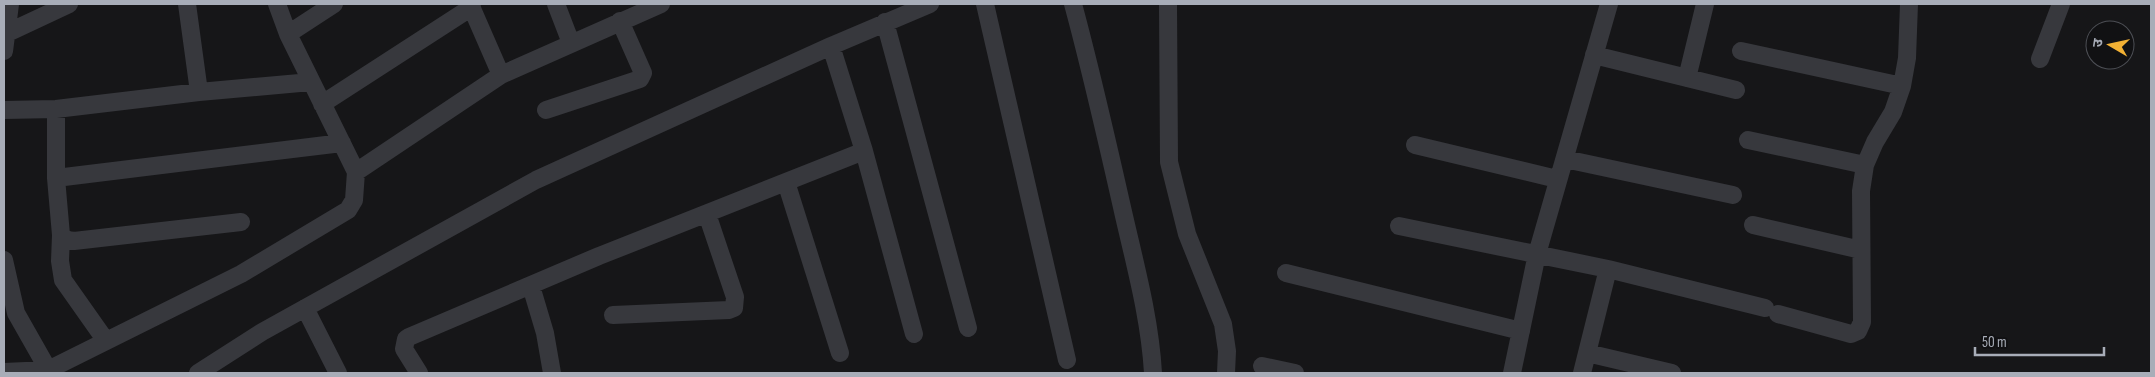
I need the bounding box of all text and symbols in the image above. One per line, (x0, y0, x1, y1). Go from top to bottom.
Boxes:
north arrow (2085, 20, 2135, 70)
text: उ (2089, 37, 2107, 48)
scale bar (1975, 324, 2104, 356)
text: 50 m (1982, 333, 2007, 352)

